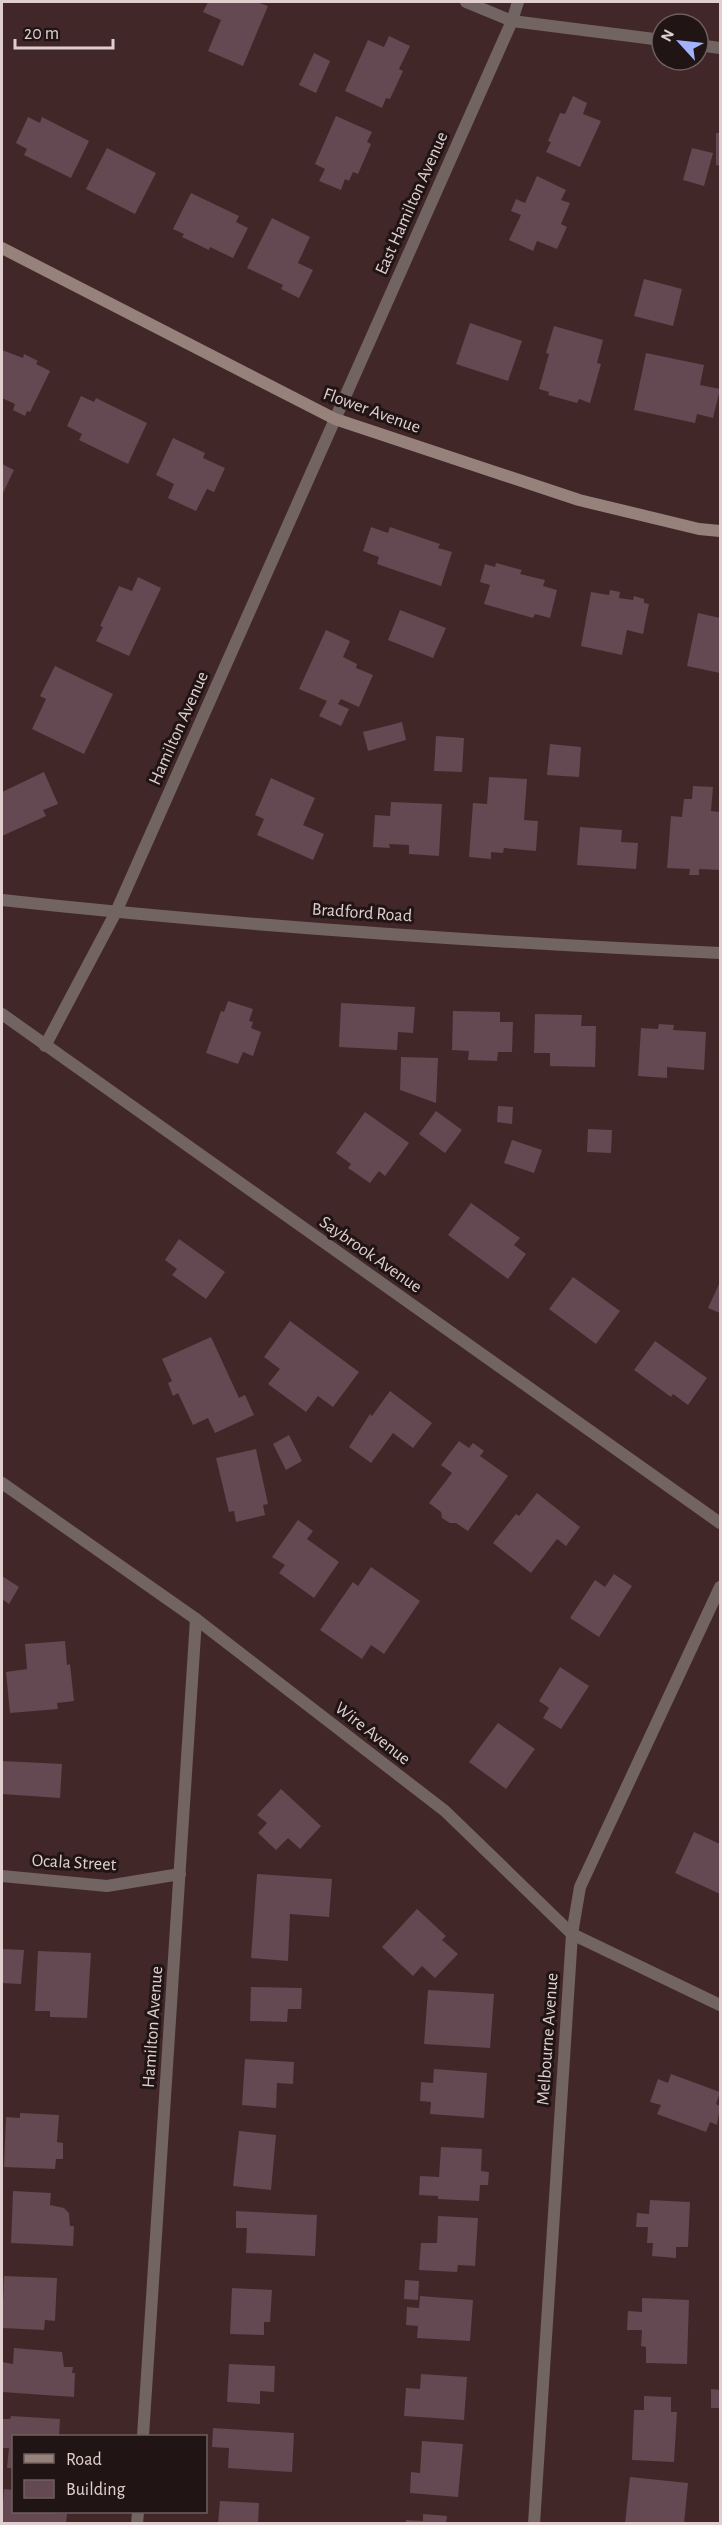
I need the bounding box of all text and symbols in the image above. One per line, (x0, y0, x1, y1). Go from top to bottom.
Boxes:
scale bar (15, 12, 112, 50)
north arrow (650, 12, 710, 72)
text: 20 m (24, 25, 59, 43)
text: N (658, 27, 677, 44)
street label: East Hamilton Avenue (372, 129, 451, 277)
street label: Flower Avenue (321, 385, 423, 437)
street label: Hamilton Avenue (146, 669, 212, 788)
street label: Bradford Road (311, 901, 413, 925)
street label: Saybrook Avenue (316, 1213, 425, 1297)
street label: Wire Avenue (331, 1699, 413, 1769)
street label: Ocala Street (31, 1852, 117, 1874)
street label: Hamilton Avenue (140, 1966, 166, 2089)
street label: Melbourne Avenue (534, 1972, 562, 2106)
legend (12, 2435, 207, 2513)
text: Road (66, 2451, 102, 2469)
text: Building (66, 2481, 126, 2499)

